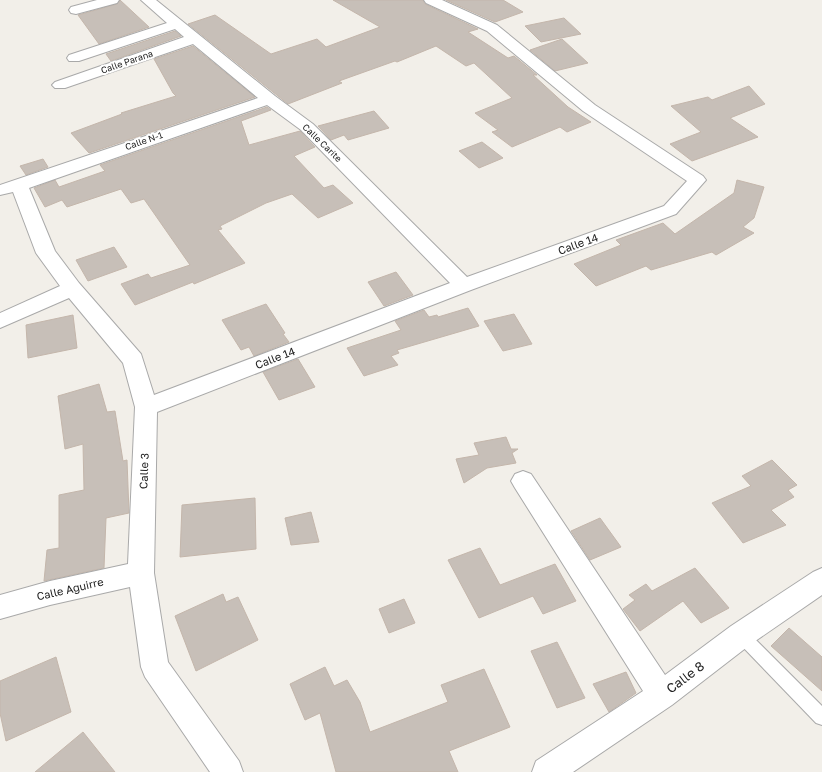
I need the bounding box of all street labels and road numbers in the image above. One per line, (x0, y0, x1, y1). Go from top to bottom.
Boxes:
street label: Calle Parana (99, 47, 154, 76)
street label: Calle Carite (300, 121, 344, 164)
street label: Calle N-1 (124, 129, 165, 152)
street label: Calle 14 (556, 230, 600, 257)
street label: Calle 14 (253, 344, 297, 371)
street label: Calle 3 (136, 453, 151, 489)
street label: Calle Aguirre (35, 575, 105, 603)
street label: Calle 8 (663, 658, 707, 696)

